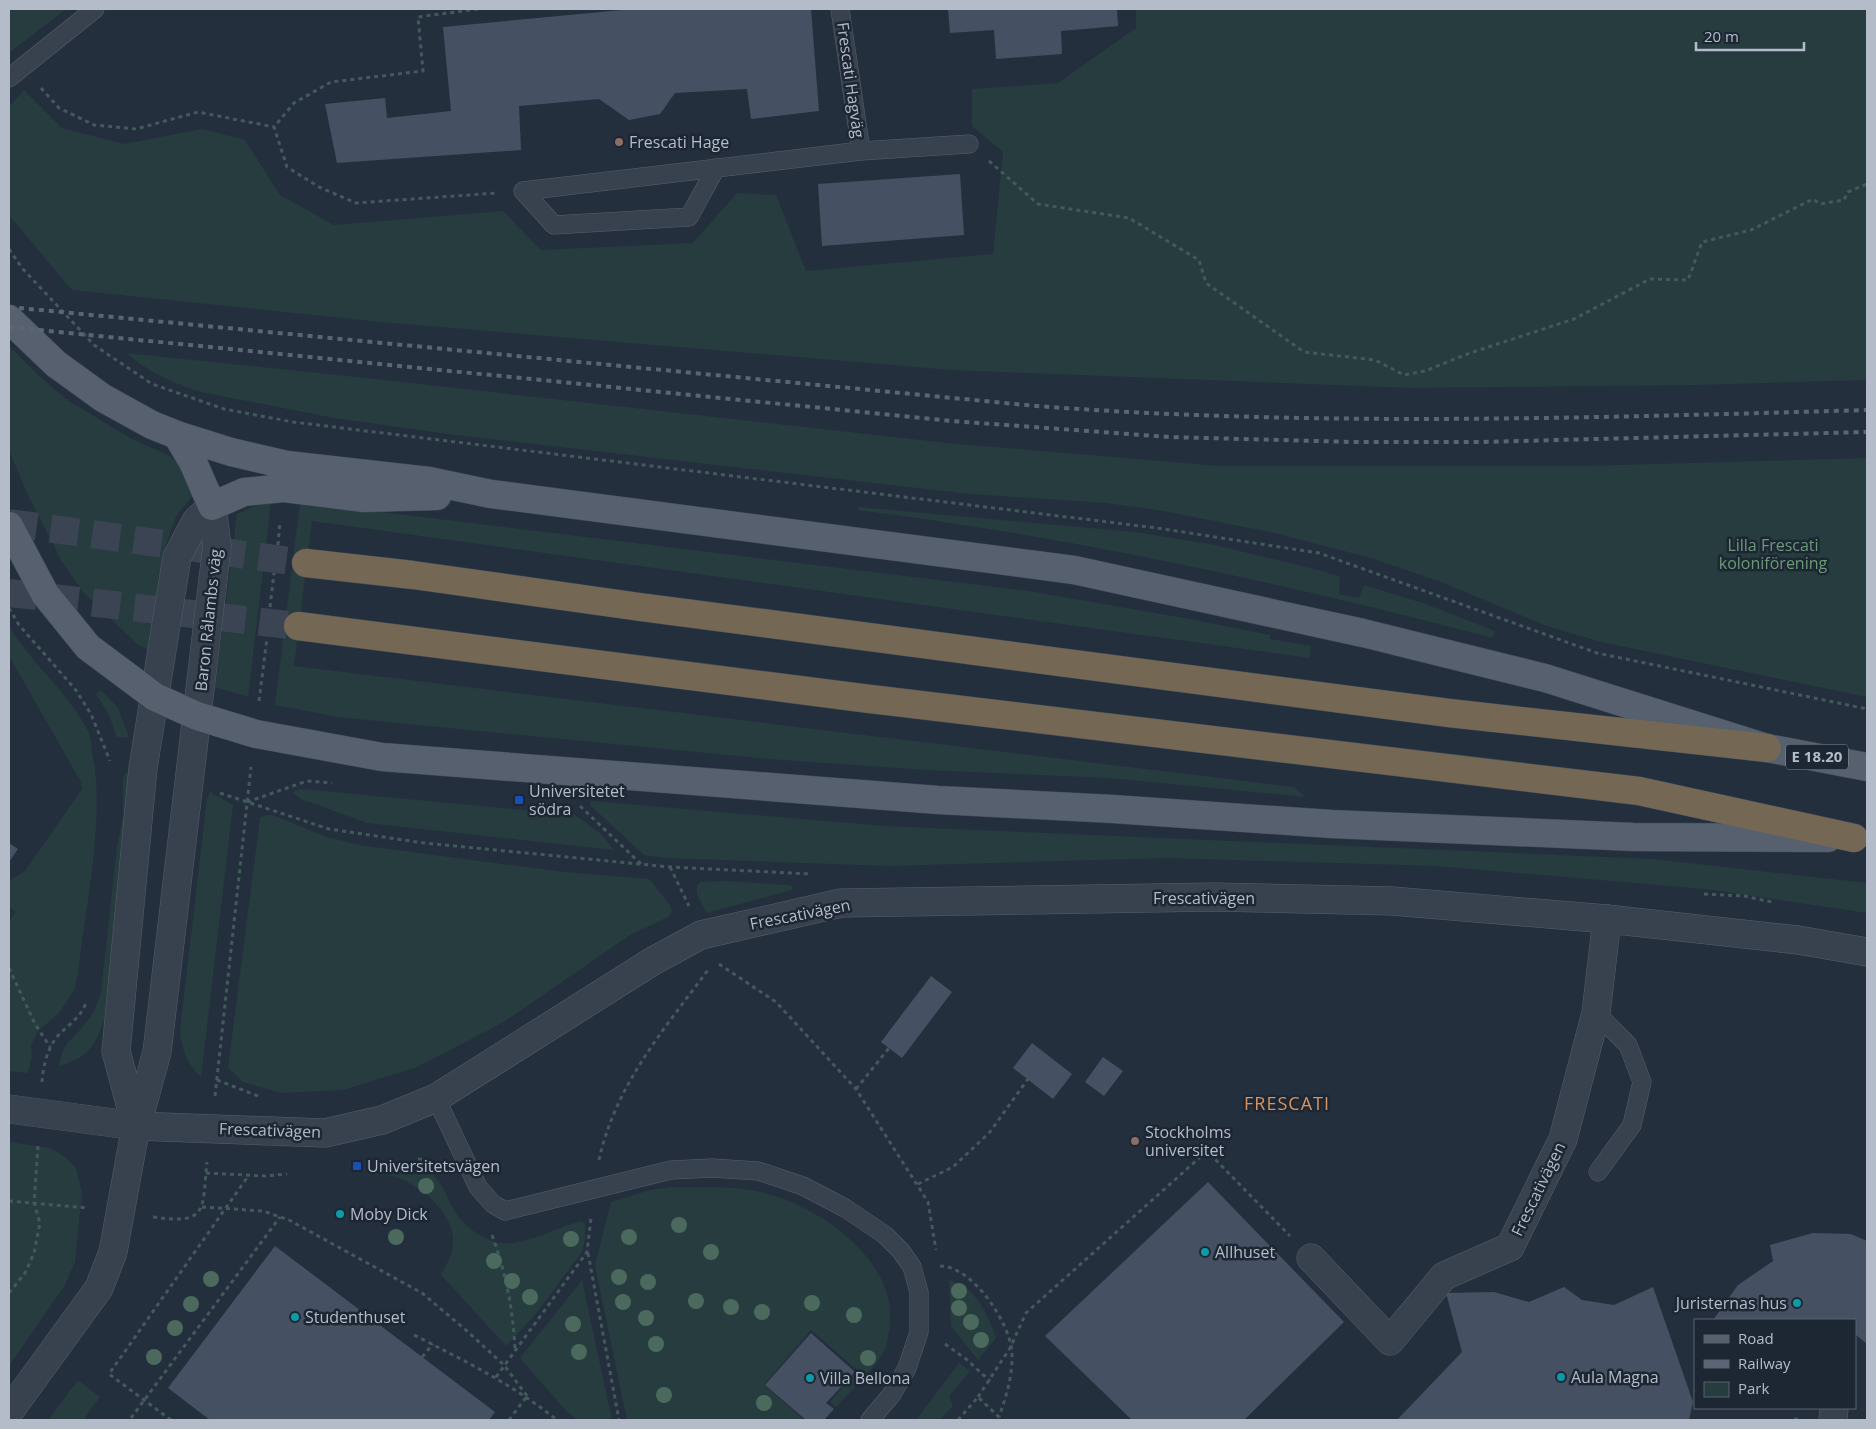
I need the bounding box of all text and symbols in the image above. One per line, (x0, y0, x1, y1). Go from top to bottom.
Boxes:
scale bar (1696, 20, 1804, 52)
street label: Frescati Hagväg (832, 21, 870, 140)
text: 20 m (1704, 26, 1739, 46)
place label: Frescati Hage (629, 131, 729, 153)
marker: Frescati Hage (613, 136, 625, 148)
park label: Lilla Frescati koloniförening (1719, 534, 1828, 574)
street label: Baron Rålambs väg (190, 547, 226, 692)
road number: E 18.20 (1786, 744, 1848, 770)
place label: Universitetet södra (529, 780, 625, 820)
marker: Universitetet södra (513, 794, 525, 806)
street label: Frescativägen (1153, 887, 1255, 909)
street label: Frescativägen (748, 893, 852, 935)
district label: FRESCATI (1244, 1091, 1330, 1115)
street label: Frescativägen (219, 1117, 321, 1143)
place label: Stockholms universitet (1145, 1121, 1231, 1161)
marker: Stockholms universitet (1129, 1135, 1141, 1147)
street label: Frescativägen (1506, 1138, 1570, 1240)
place label: Universitetsvägen (367, 1155, 500, 1177)
marker: Universitetsvägen (351, 1160, 363, 1172)
place label: Moby Dick (350, 1203, 428, 1225)
marker: Moby Dick (334, 1208, 346, 1220)
place label: Allhuset (1215, 1241, 1275, 1263)
marker: Allhuset (1199, 1246, 1211, 1258)
place label: Juristernas hus (1674, 1292, 1787, 1314)
marker: Juristernas hus (1791, 1297, 1803, 1309)
place label: Studenthuset (305, 1306, 406, 1328)
marker: Studenthuset (289, 1311, 301, 1323)
legend (1694, 1319, 1856, 1409)
text: Road (1738, 1328, 1774, 1348)
text: Railway (1738, 1353, 1791, 1373)
place label: Aula Magna (1571, 1366, 1659, 1388)
place label: Villa Bellona (820, 1367, 910, 1389)
marker: Aula Magna (1555, 1371, 1567, 1383)
marker: Villa Bellona (804, 1372, 816, 1384)
text: Park (1738, 1378, 1769, 1398)

